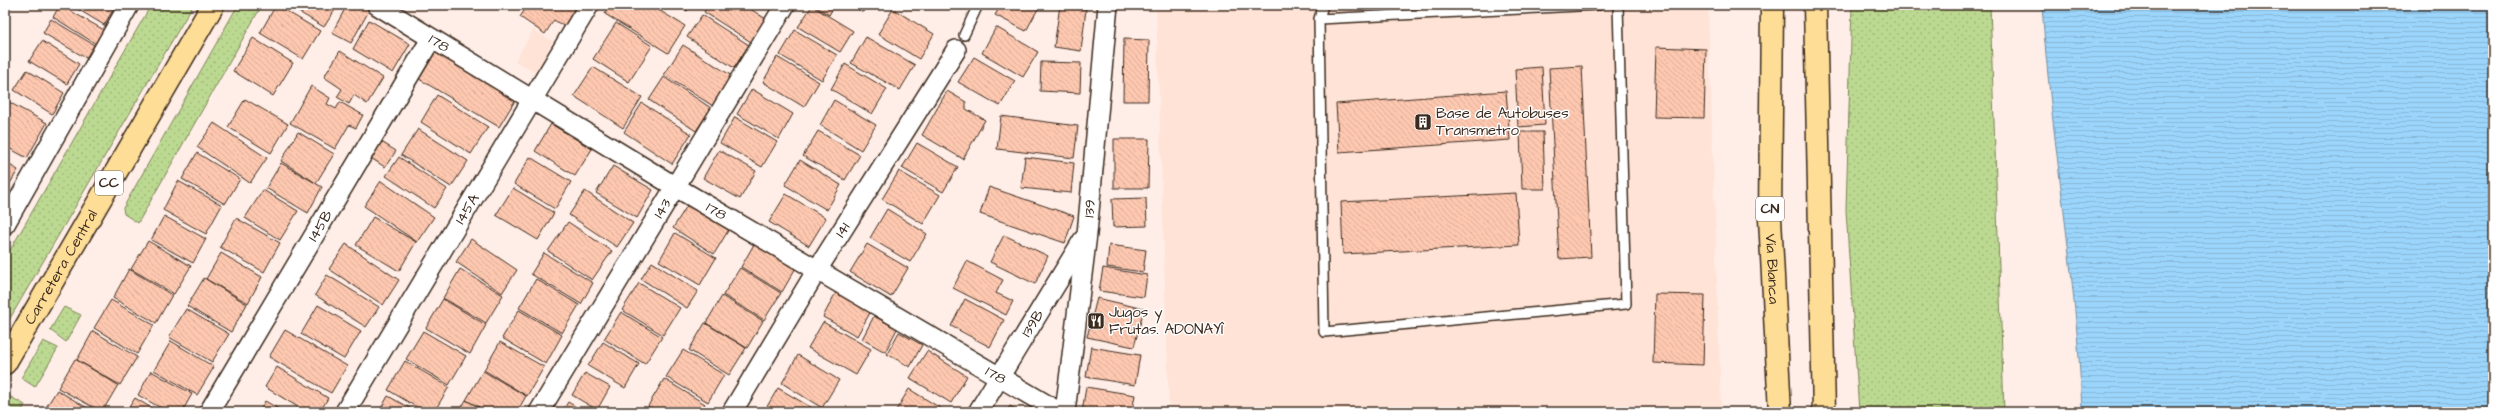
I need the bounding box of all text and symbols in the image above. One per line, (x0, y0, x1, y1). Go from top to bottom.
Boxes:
street label: 178 (425, 29, 454, 58)
place label: Base de Autobuses Transmetro (1436, 103, 1569, 141)
building icon: Base de Autobuses Transmetro (1413, 112, 1433, 132)
road number: CC (95, 171, 123, 195)
street label: 145A (450, 189, 484, 228)
street label: 143 (648, 194, 676, 222)
street label: 178 (702, 197, 731, 225)
road number: CN (1756, 197, 1784, 221)
street label: 139 (1078, 198, 1101, 218)
street label: Carretera Central (19, 206, 102, 328)
street label: 145B (302, 206, 338, 245)
street label: 141 (830, 218, 855, 241)
street label: Vía Blanca (1760, 233, 1785, 305)
place label: Jugos y Frutas. ADONAYÎ (1109, 302, 1225, 340)
street label: 139B (1016, 305, 1049, 341)
restaurant icon: Jugos y Frutas. ADONAYÎ (1086, 311, 1106, 331)
street label: 178 (982, 361, 1010, 389)

